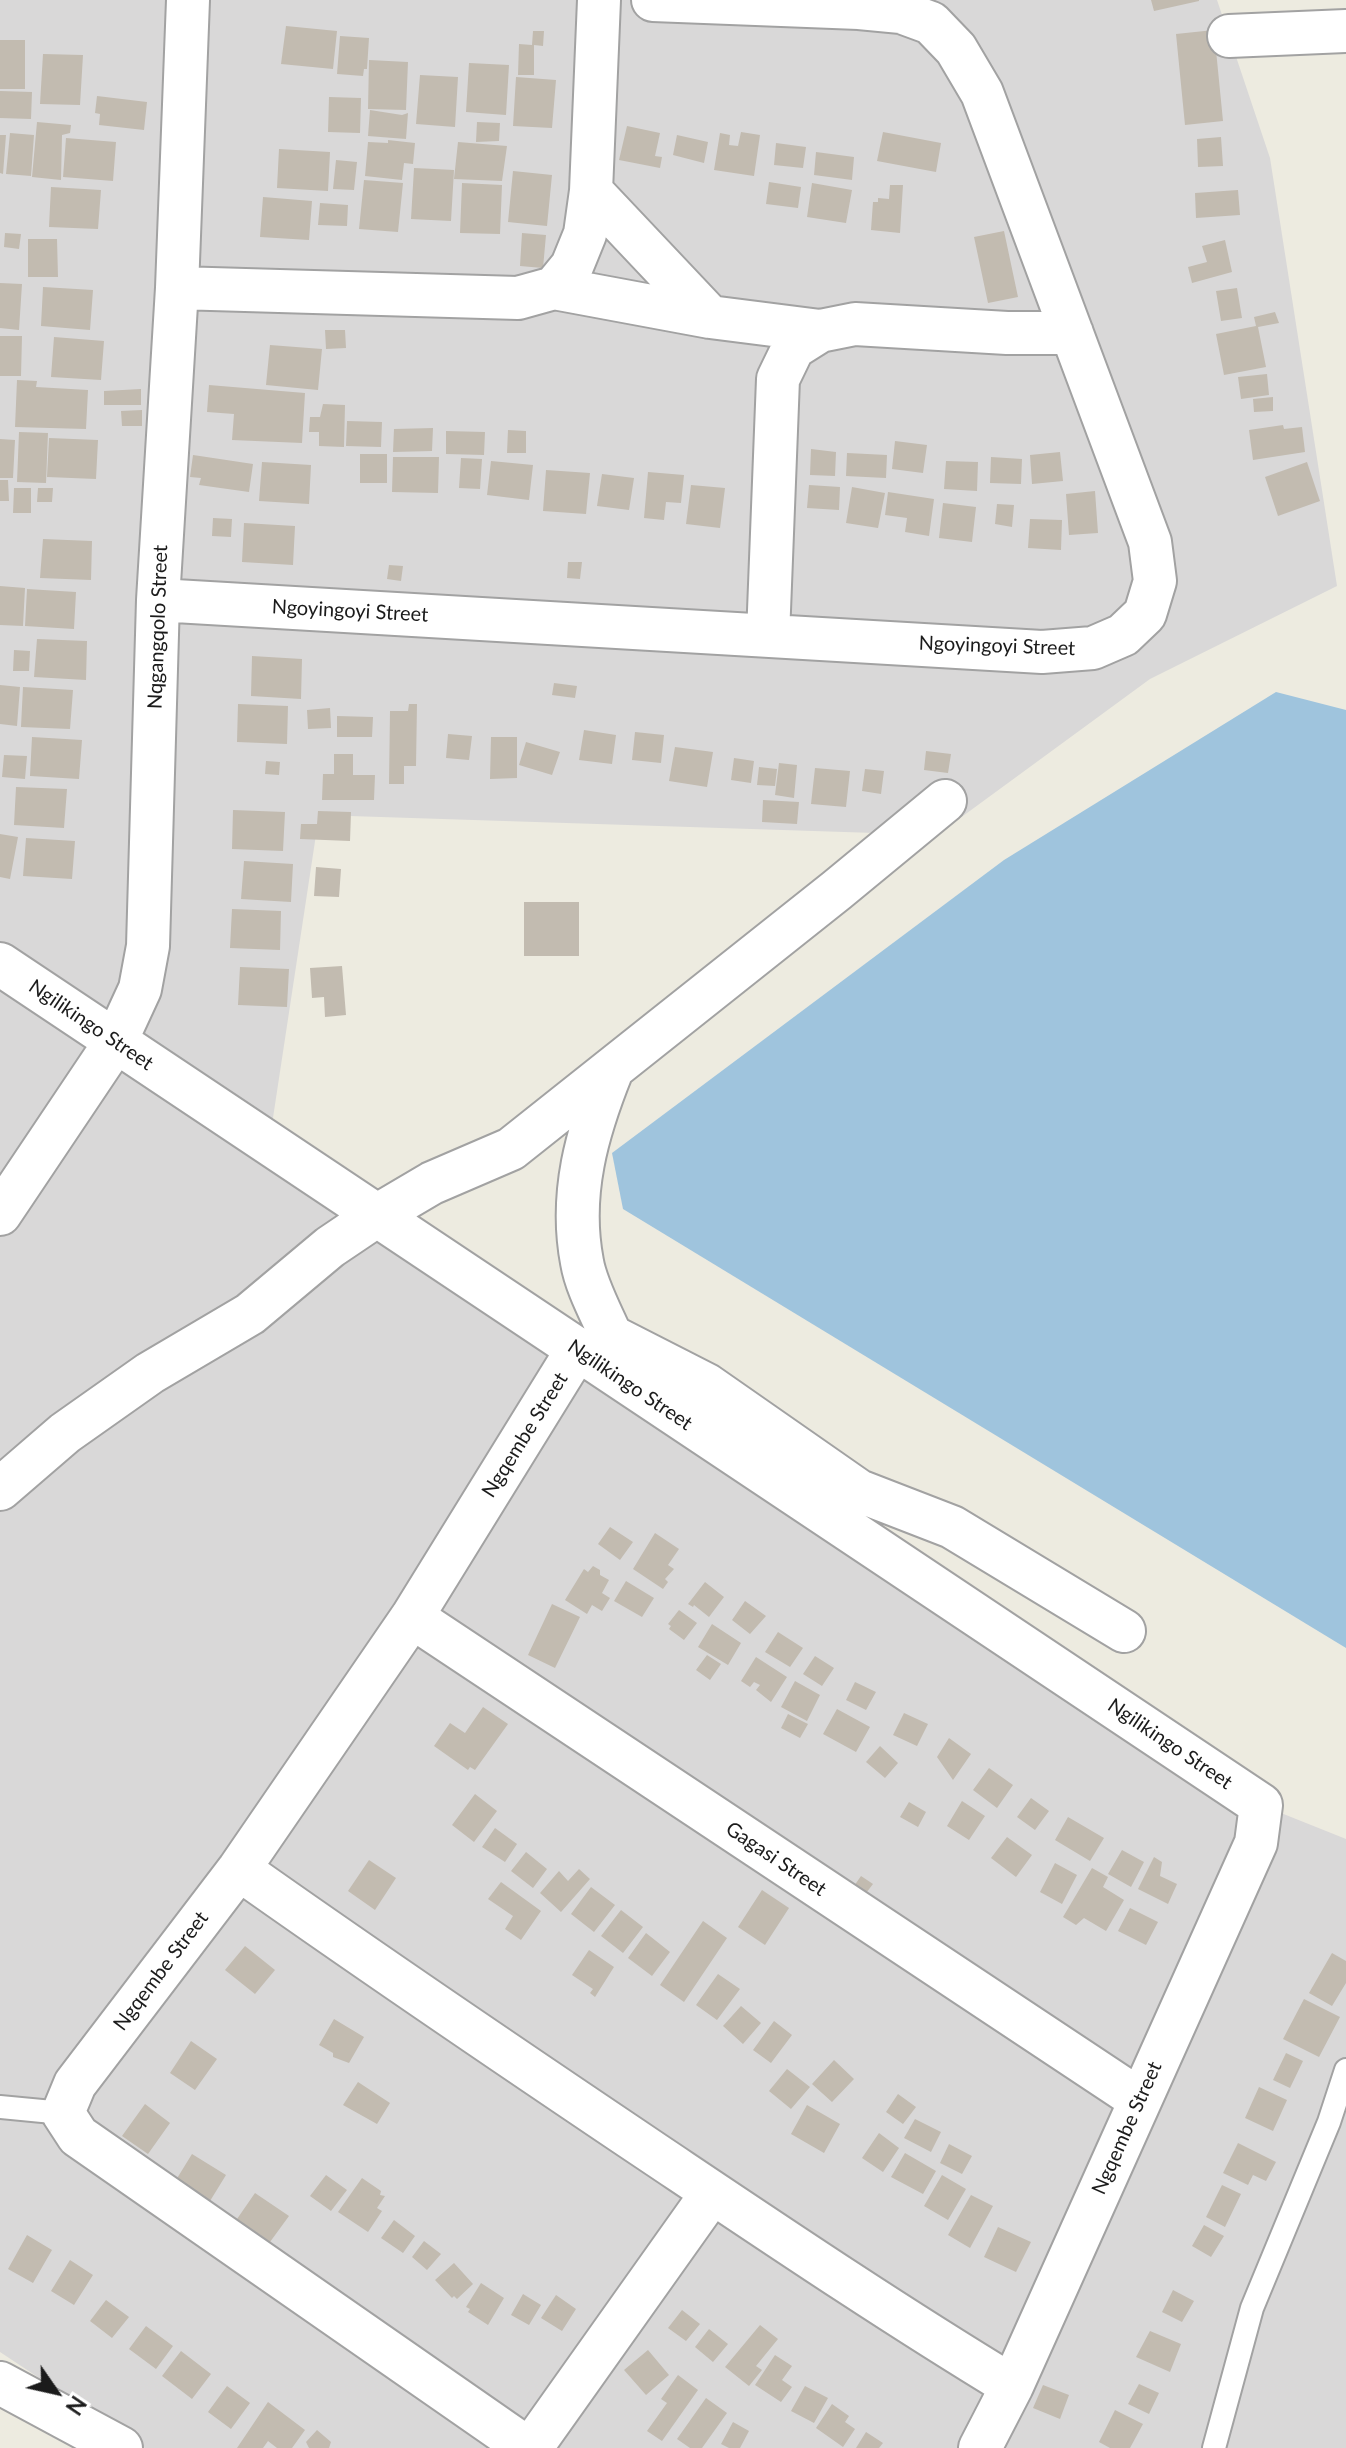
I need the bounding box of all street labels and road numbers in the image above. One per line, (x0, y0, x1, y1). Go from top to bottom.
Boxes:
street label: Nqgangqolo Street (143, 544, 173, 710)
street label: Ngoyingoyi Street (271, 595, 429, 627)
street label: Ngoyingoyi Street (918, 631, 1076, 661)
street label: Ngilikingo Street (24, 974, 158, 1076)
street label: Ngilikingo Street (563, 1334, 697, 1436)
street label: Ngqembe Street (477, 1368, 573, 1502)
street label: Ngilikingo Street (1103, 1693, 1237, 1795)
street label: Gagasi Street (721, 1817, 831, 1901)
street label: Ngqembe Street (108, 1907, 214, 2035)
street label: Ngqembe Street (1087, 2058, 1167, 2198)

